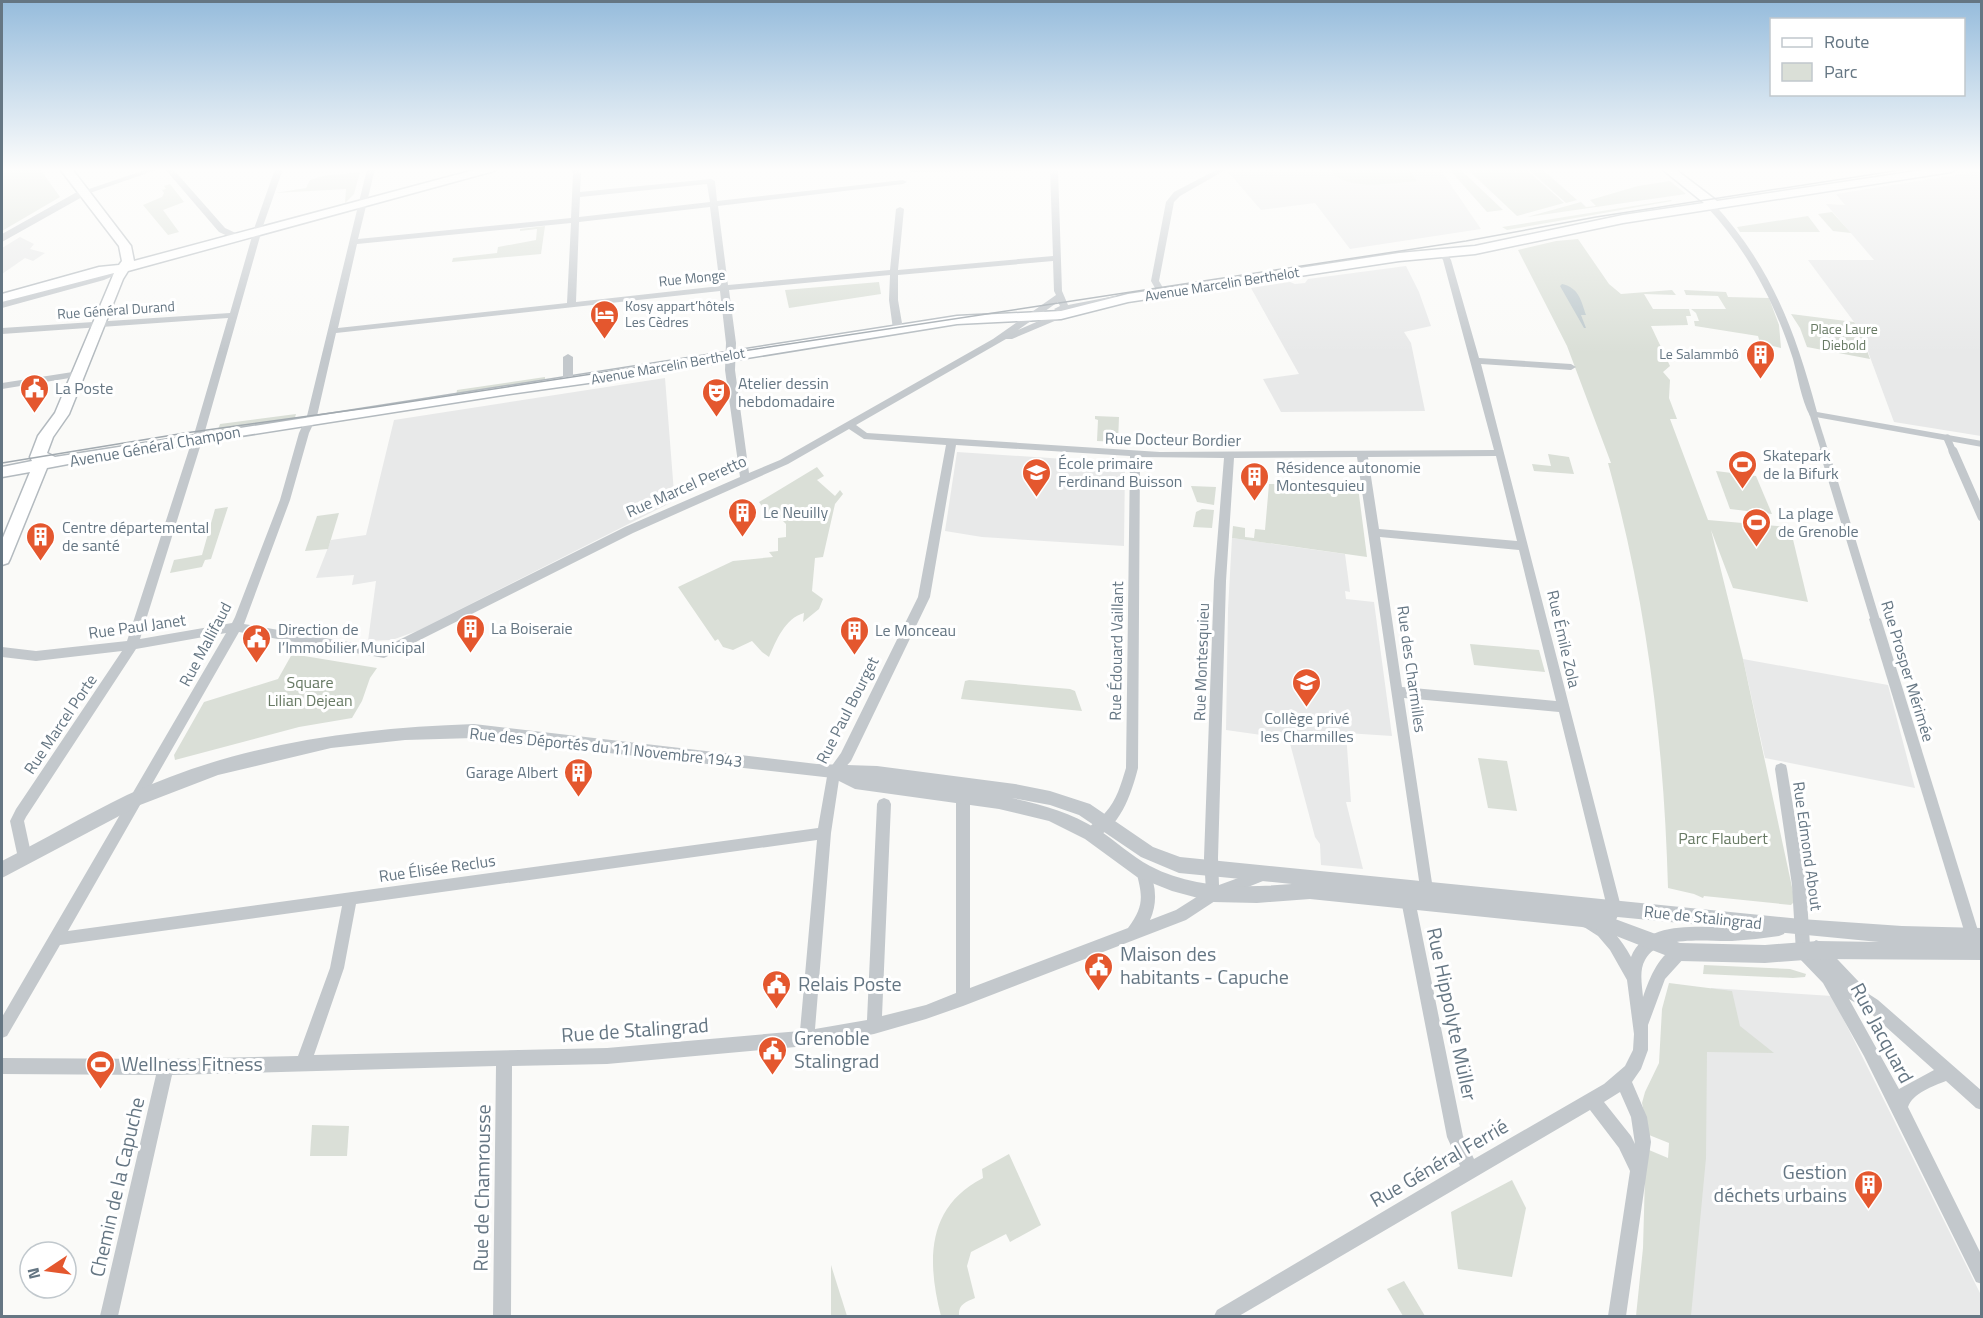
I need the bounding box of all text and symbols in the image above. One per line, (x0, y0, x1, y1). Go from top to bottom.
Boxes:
legend (1770, 18, 1965, 96)
text: Route (1824, 28, 1869, 55)
text: Parc (1824, 58, 1858, 85)
street label: Avenue Marcelin Berthelot (1143, 261, 1301, 306)
street label: Rue Monge (658, 264, 726, 291)
street label: Rue Général Durand (56, 295, 175, 324)
place label: Kosy appart’hôtels Les Cèdres (625, 295, 735, 332)
hotel icon: Kosy appart’hôtels Les Cèdres (588, 298, 620, 340)
park label: Place Laure Diebold (1810, 318, 1878, 355)
building icon: Le Salammbô (1744, 338, 1776, 380)
street label: Avenue Marcelin Berthelot (589, 342, 747, 389)
place label: Le Salammbô (1659, 343, 1739, 364)
place label: Atelier dessin hebdomadaire (738, 371, 835, 413)
public building icon: La Poste (18, 372, 50, 414)
place label: La Poste (55, 376, 113, 400)
theatre icon: Atelier dessin hebdomadaire (701, 376, 733, 418)
street label: Avenue Général Champon (68, 419, 242, 473)
street label: Rue Docteur Bordier (1105, 426, 1242, 452)
place label: Skatepark de la Bifurk (1763, 443, 1839, 485)
sports icon: Skatepark de la Bifurk (1726, 448, 1758, 490)
street label: Rue Marcel Peretto (622, 449, 750, 523)
place label: École primaire Ferdinand Buisson (1058, 451, 1182, 493)
place label: Résidence autonomie Montesquieu (1276, 455, 1421, 497)
school or university icon: École primaire Ferdinand Buisson (1021, 456, 1053, 498)
building icon: Résidence autonomie Montesquieu (1239, 460, 1271, 502)
building icon: Le Neuilly (726, 496, 758, 538)
place label: Le Neuilly (763, 500, 828, 524)
place label: La plage de Grenoble (1778, 501, 1859, 543)
sports icon: La plage de Grenoble (1741, 506, 1773, 548)
place label: Centre départemental de santé (62, 515, 209, 557)
building icon: Centre départemental de santé (25, 520, 57, 562)
street label: Rue Édouard Vaillant (1103, 581, 1129, 721)
street label: Rue Émile Zola (1541, 588, 1587, 690)
street label: Rue Mallifaud (173, 598, 237, 690)
street label: Rue Prosper Mérimée (1875, 598, 1941, 744)
street label: Rue Montesquieu (1187, 602, 1215, 722)
street label: Rue des Charmilles (1391, 604, 1433, 734)
street label: Rue Paul Janet (87, 607, 188, 645)
building icon: La Boiseraie (454, 612, 486, 654)
building icon: Le Monceau (838, 614, 870, 656)
place label: La Boiseraie (491, 616, 573, 640)
place label: Direction de l’Immobilier Municipal (278, 617, 425, 659)
place label: Le Monceau (875, 618, 956, 642)
public building icon: Direction de l’Immobilier Municipal (241, 622, 273, 664)
street label: Rue Paul Bourget (810, 652, 884, 768)
school or university icon: Collège privé les Charmilles (1291, 666, 1323, 708)
street label: Rue Marcel Porte (18, 669, 102, 779)
park label: Square Lilian Dejean (267, 670, 353, 712)
place label: Collège privé les Charmilles (1260, 706, 1354, 748)
street label: Rue des Déportés du 11 Novembre 1943 (468, 721, 744, 773)
building icon: Garage Albert (563, 756, 595, 798)
place label: Garage Albert (466, 760, 558, 784)
street label: Rue Edmond About (1787, 780, 1829, 912)
park label: Parc Flaubert (1678, 826, 1768, 850)
street label: Rue Élisée Reclus (377, 848, 497, 888)
street label: Rue de Stalingrad (1643, 899, 1763, 935)
street label: Rue Hippolyte Müller (1419, 924, 1486, 1103)
place label: Maison des habitants - Capuche (1120, 938, 1289, 992)
public building icon: Maison des habitants - Capuche (1083, 950, 1115, 992)
public building icon: Relais Poste (761, 968, 793, 1010)
place label: Relais Poste (798, 968, 902, 999)
street label: Rue Jacquard (1843, 977, 1922, 1089)
street label: Rue de Stalingrad (560, 1009, 710, 1050)
place label: Grenoble Stalingrad (794, 1022, 879, 1076)
public building icon: Grenoble Stalingrad (757, 1034, 789, 1076)
sports icon: Wellness Fitness (84, 1048, 116, 1090)
place label: Wellness Fitness (121, 1048, 263, 1079)
street label: Chemin de la Capuche (81, 1094, 152, 1280)
street label: Rue de Chamrousse (465, 1104, 498, 1272)
street label: Rue Général Ferrié (1364, 1110, 1514, 1215)
place label: Gestion déchets urbains (1714, 1156, 1847, 1210)
building icon: Gestion déchets urbains (1852, 1168, 1884, 1210)
north arrow (18, 1240, 78, 1300)
text: N (20, 1265, 46, 1281)

